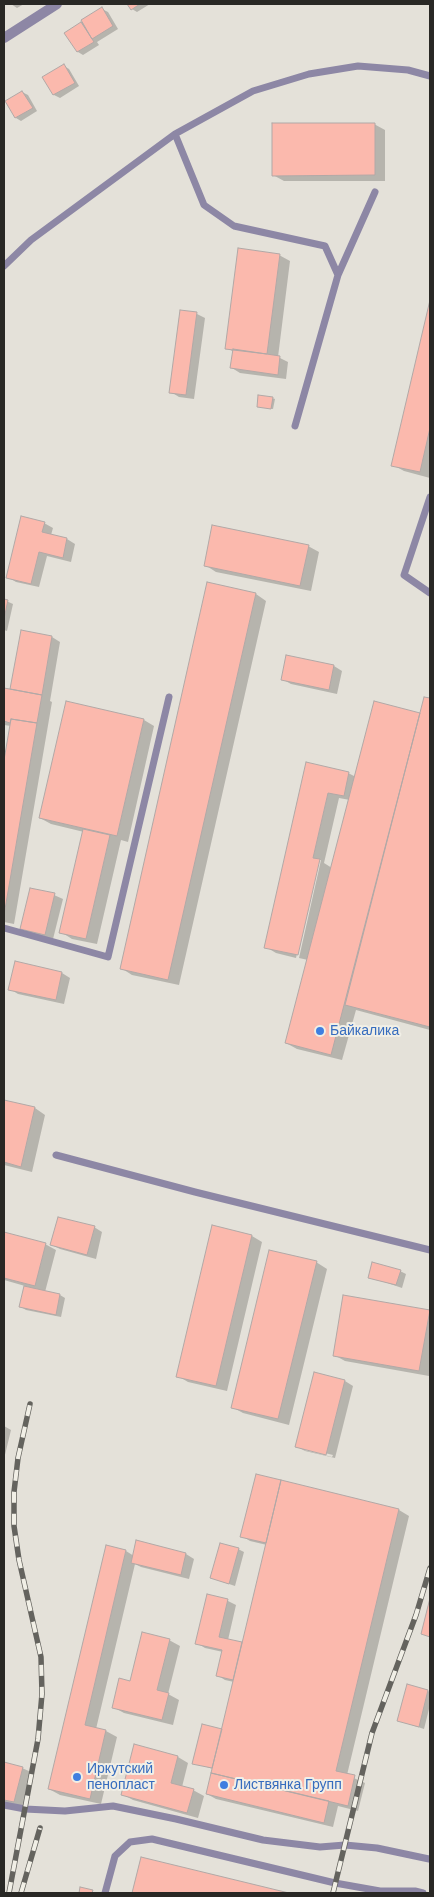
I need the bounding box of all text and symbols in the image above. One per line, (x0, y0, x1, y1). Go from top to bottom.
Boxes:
place label: Байкалика (330, 1023, 399, 1039)
marker: Байкалика (314, 1025, 326, 1037)
place label: Иркутский пенопласт (87, 1761, 155, 1794)
marker: Иркутский пенопласт (71, 1771, 83, 1783)
place label: Листвянка Групп (234, 1777, 342, 1793)
marker: Листвянка Групп (218, 1779, 230, 1791)

